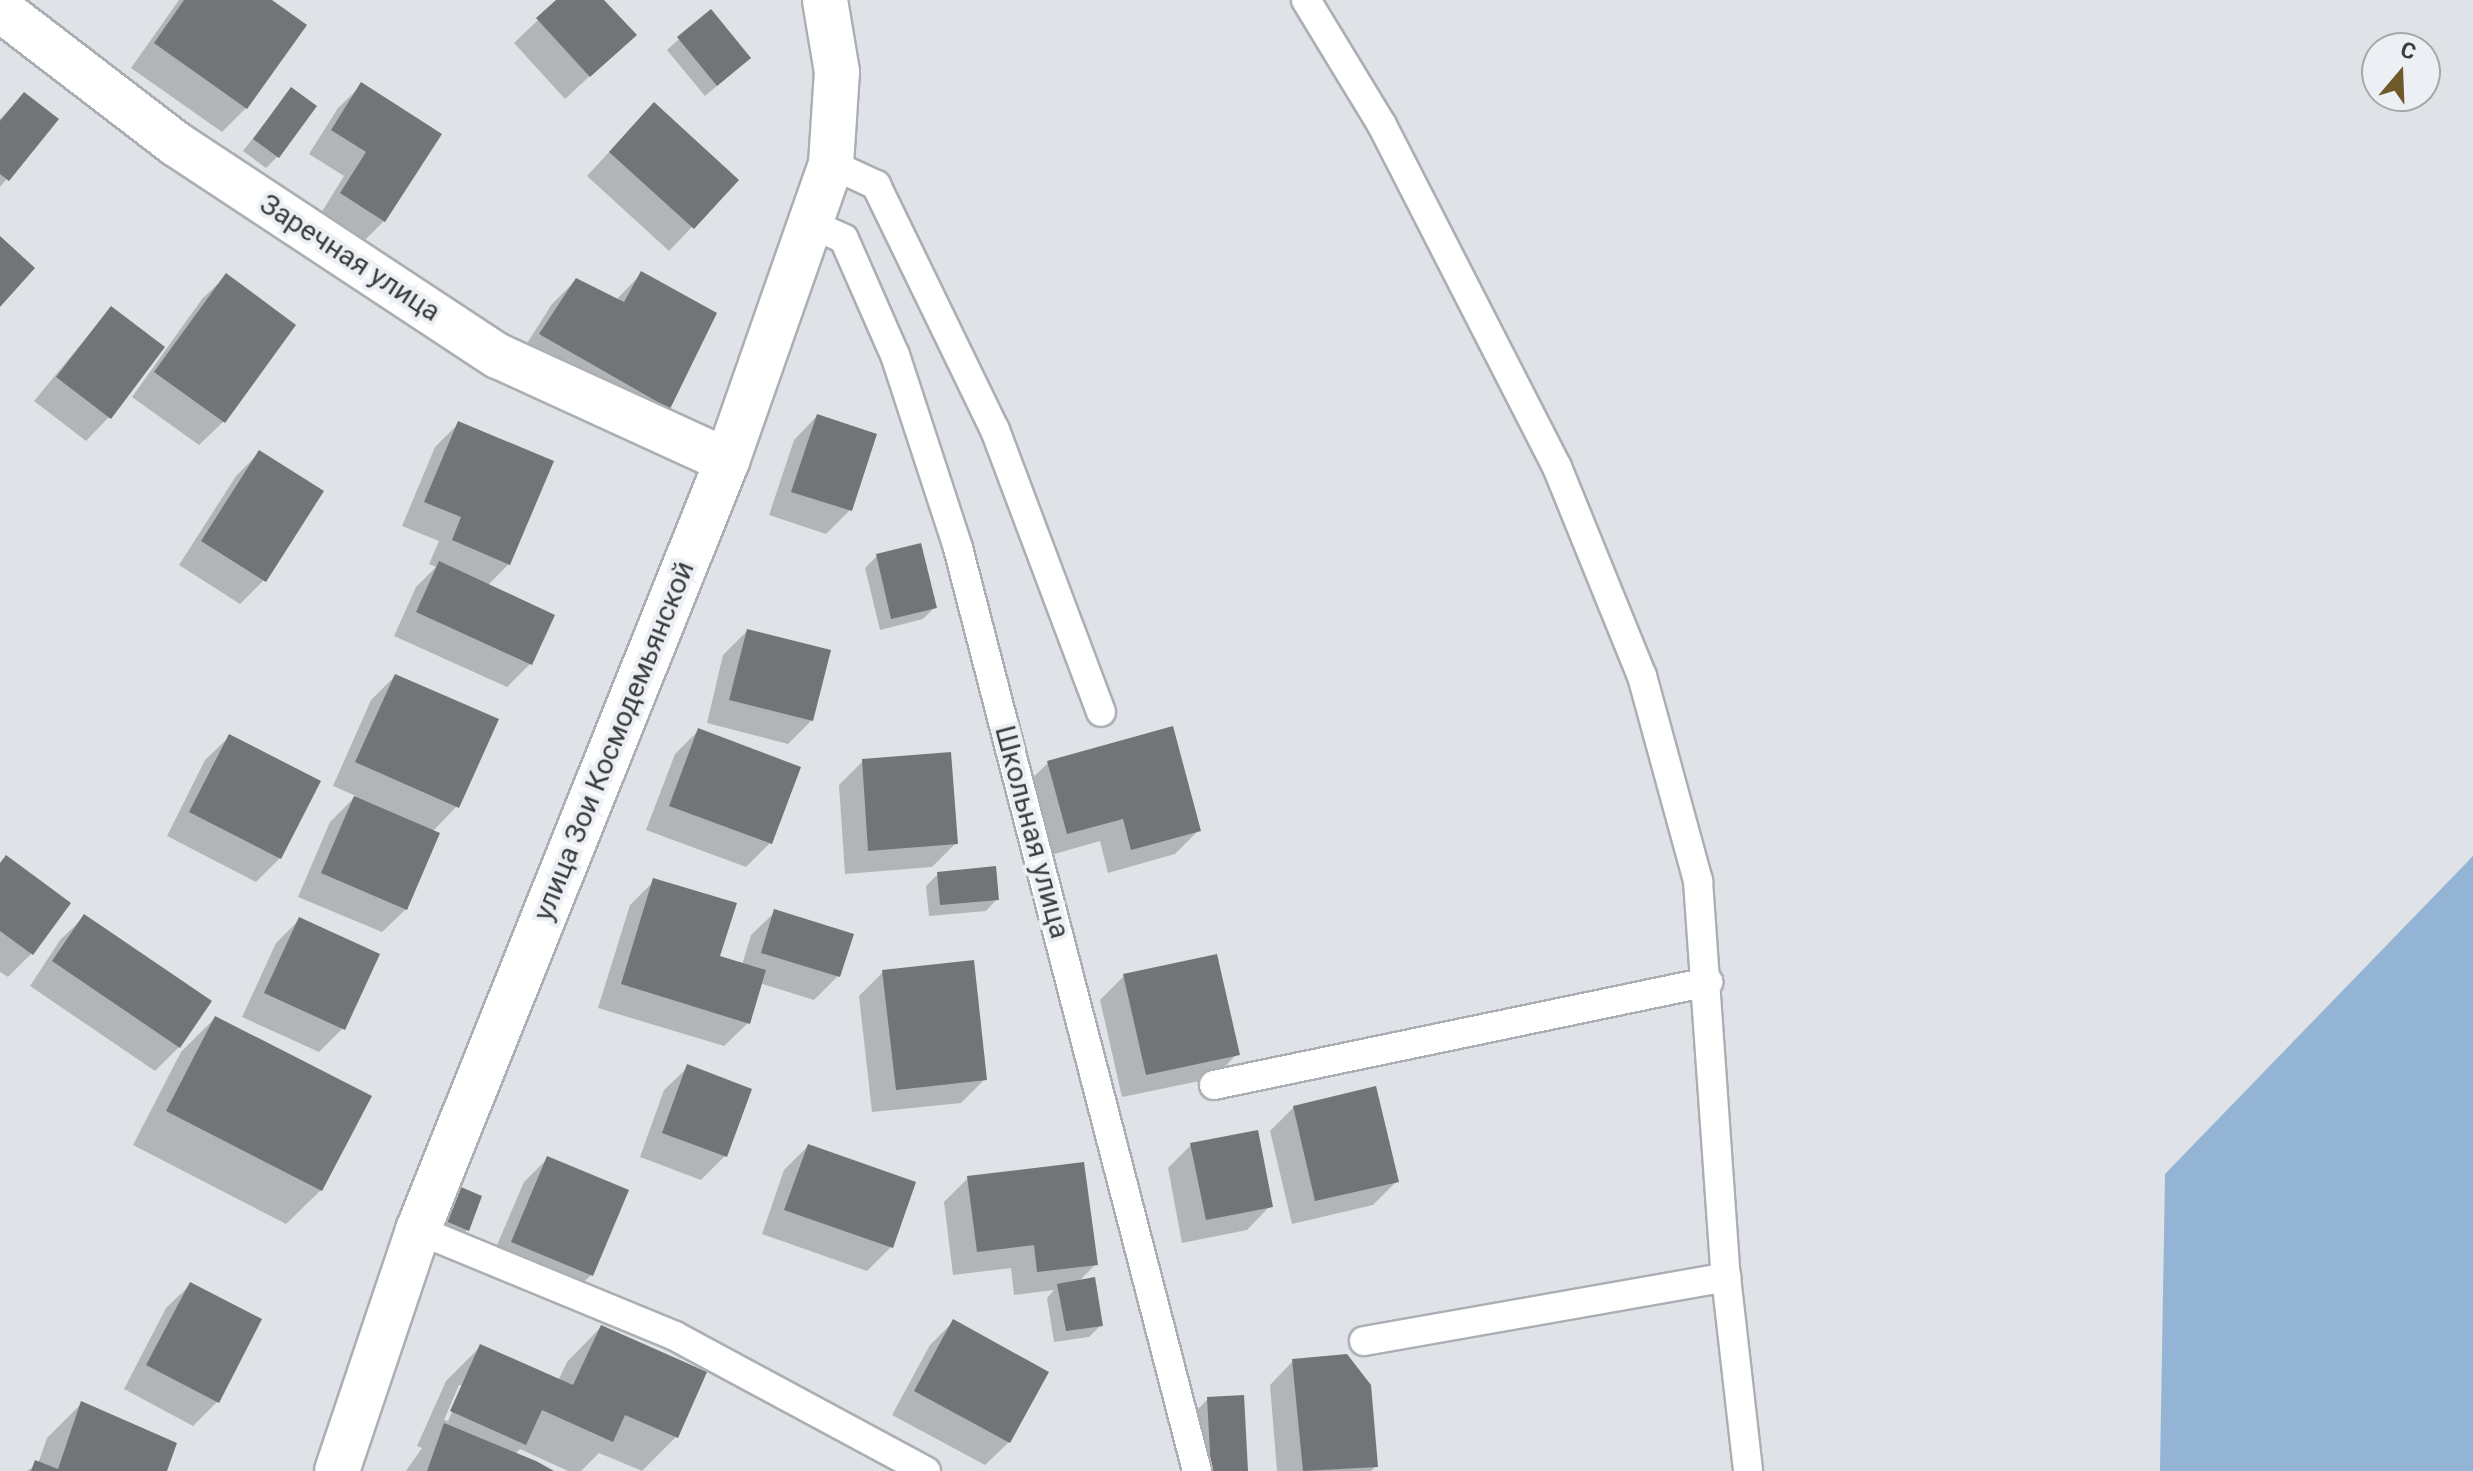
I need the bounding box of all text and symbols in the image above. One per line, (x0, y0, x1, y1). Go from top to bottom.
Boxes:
north arrow (2361, 32, 2441, 112)
text: С (2397, 37, 2419, 65)
street label: Заречная улица (254, 187, 446, 329)
street label: улица Зои Космодемьянской (526, 557, 702, 925)
street label: Школьная улица (987, 722, 1077, 942)

